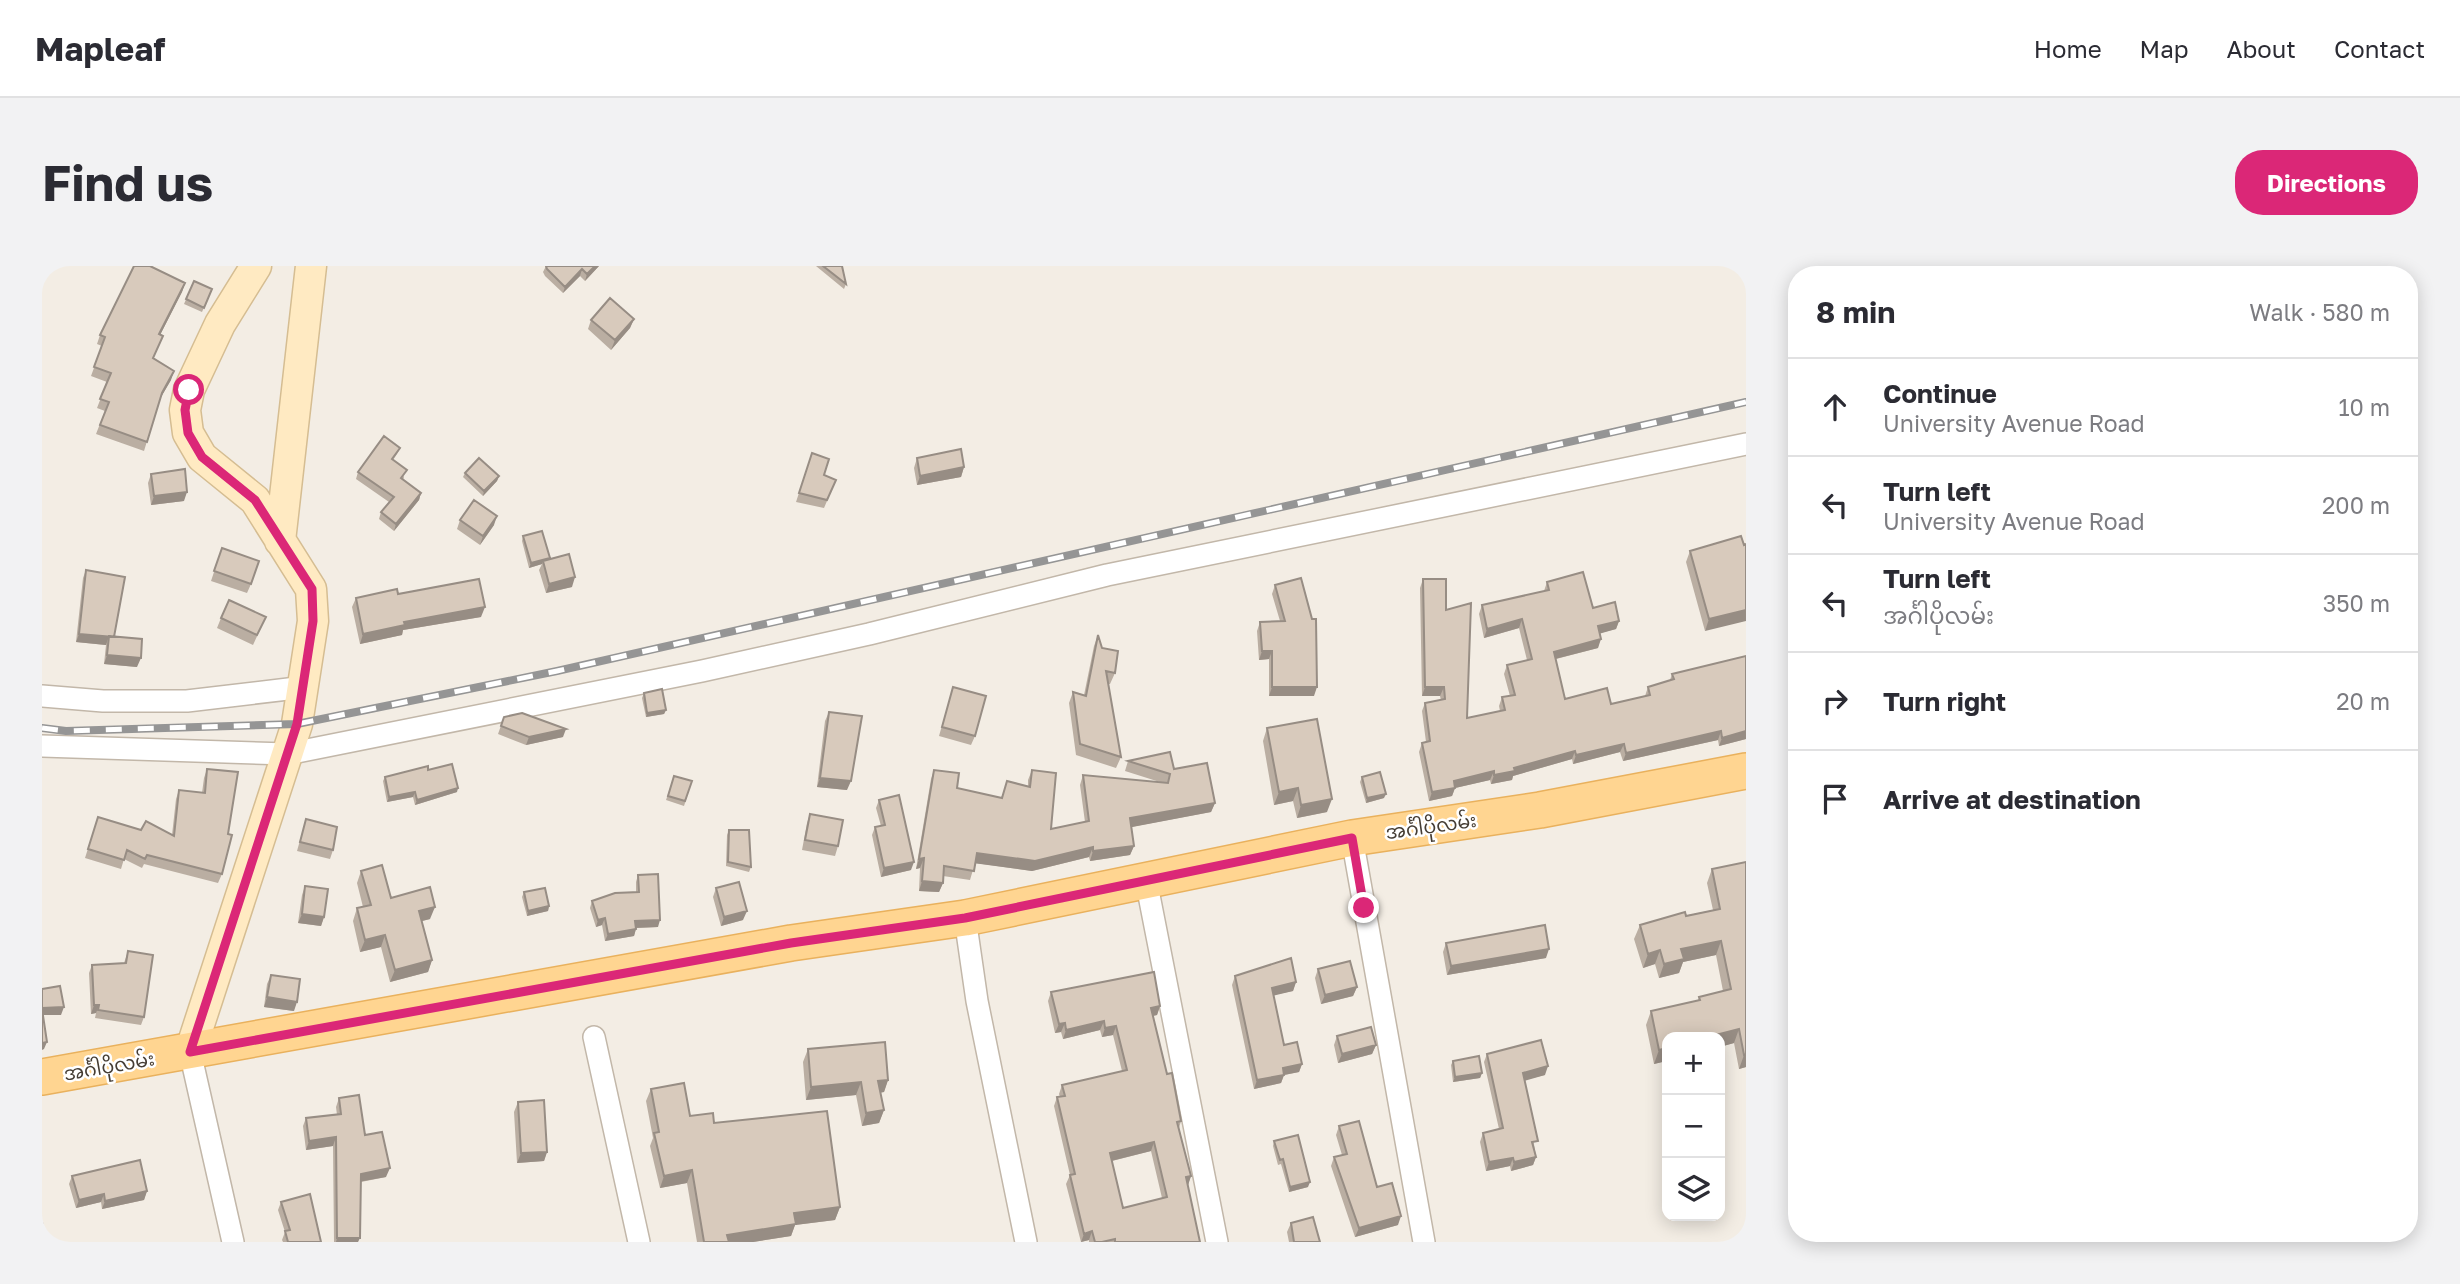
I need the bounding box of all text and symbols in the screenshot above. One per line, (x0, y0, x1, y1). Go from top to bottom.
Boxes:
text: Mapleaf (35, 29, 165, 68)
text: Home (2034, 34, 2102, 63)
text: Map (2140, 34, 2189, 63)
text: About (2227, 34, 2296, 63)
text: Contact (2334, 34, 2425, 63)
button: Directions (2235, 150, 2418, 215)
text: Find us (42, 153, 213, 212)
text: 8 min (1816, 294, 1895, 330)
text: Walk · 580 m (2249, 298, 2390, 326)
route start (173, 374, 204, 405)
text: Continue (1883, 378, 1997, 409)
icon: ahead (1816, 388, 1854, 426)
text: 10 m (2338, 393, 2390, 421)
text: University Avenue Road (1883, 409, 2145, 437)
text: Turn left (1883, 476, 1991, 507)
icon: left (1816, 486, 1854, 524)
text: 200 m (2322, 491, 2390, 519)
text: University Avenue Road (1883, 507, 2145, 535)
text: Turn left (1883, 563, 1991, 594)
icon: left (1816, 584, 1854, 622)
text: 350 m (2323, 589, 2390, 617)
text: အင်္ဂါပိုလမ်း (1883, 601, 1994, 629)
icon: right (1816, 682, 1854, 720)
text: Turn right (1883, 686, 2006, 717)
text: 20 m (2336, 687, 2390, 715)
icon: arrive (1816, 780, 1854, 818)
text: Arrive at destination (1883, 784, 2141, 815)
street label: အင်္ဂါပိုလမ်း (1384, 806, 1479, 849)
route end (1348, 892, 1379, 923)
map controls (1662, 1032, 1725, 1221)
button: + (1662, 1032, 1725, 1095)
street label: အင်္ဂါပိုလမ်း (61, 1044, 157, 1091)
button: − (1662, 1095, 1725, 1158)
button: layers (1662, 1158, 1725, 1221)

